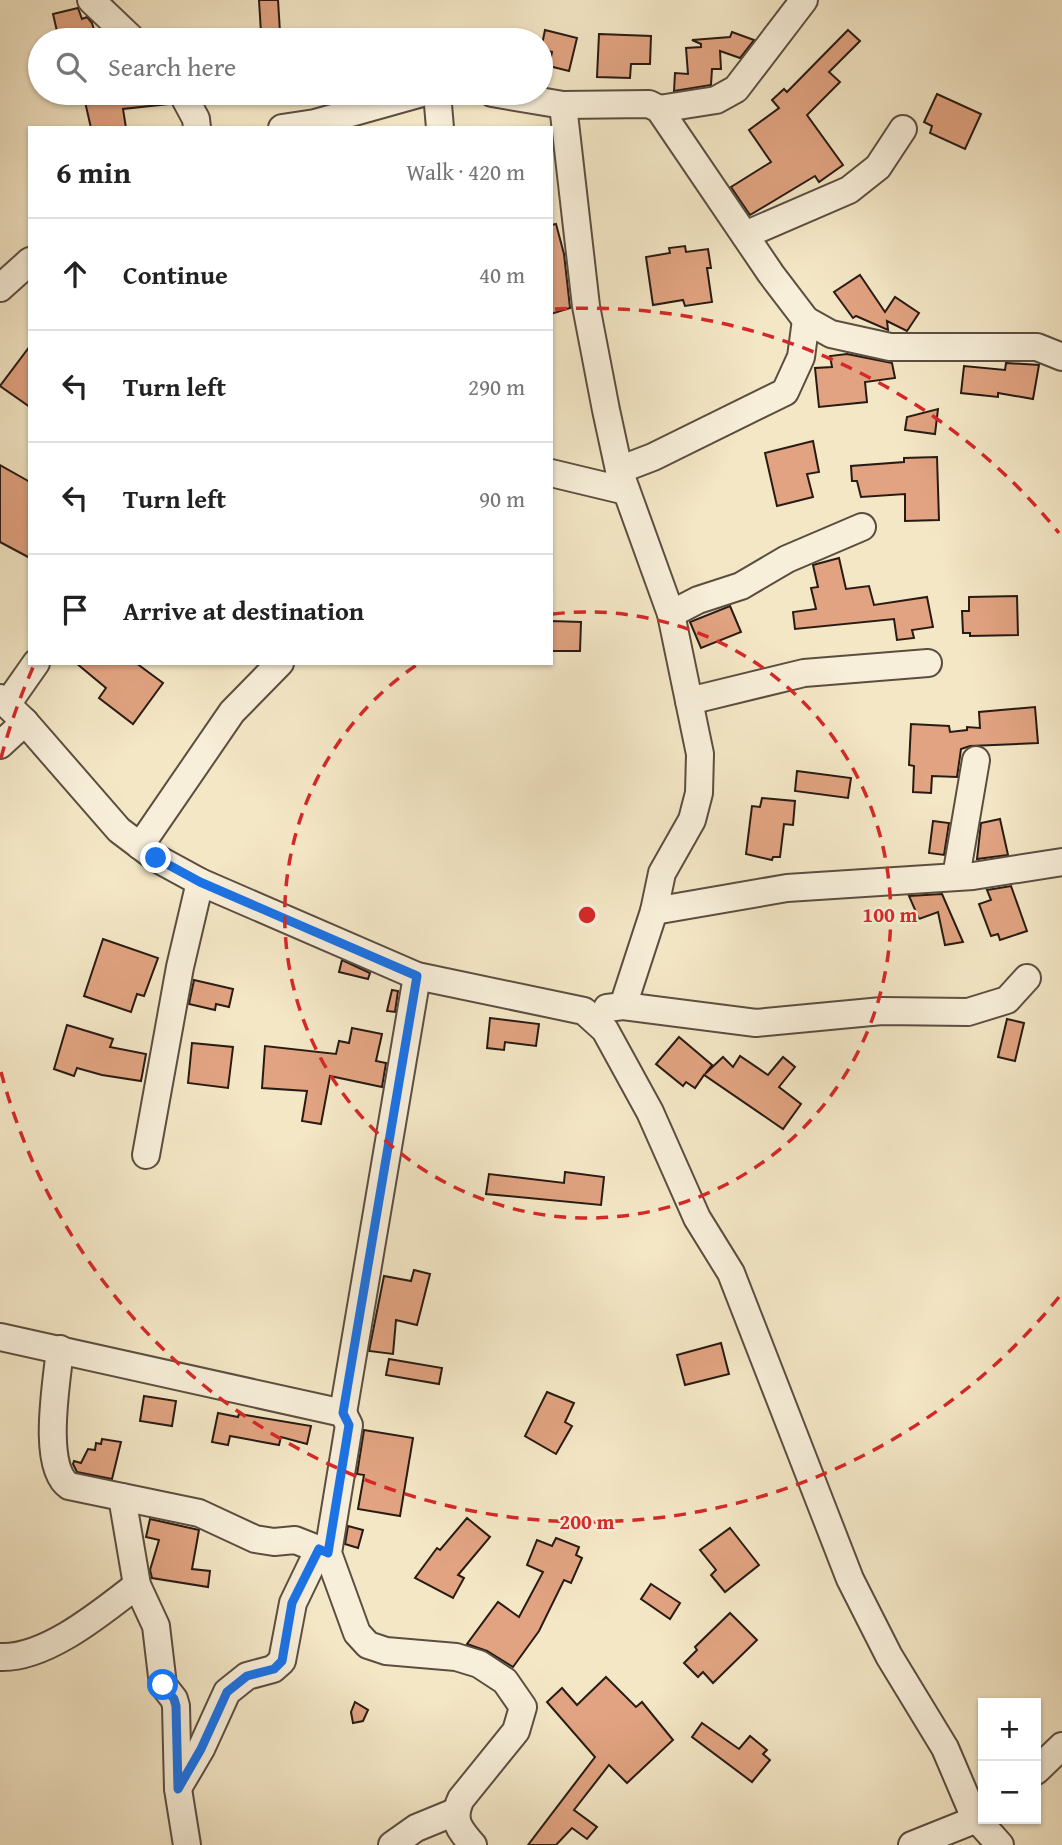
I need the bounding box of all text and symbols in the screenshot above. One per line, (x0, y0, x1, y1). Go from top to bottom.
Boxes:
search box (28, 28, 553, 105)
text: Search here (108, 47, 236, 86)
icon: search (52, 48, 90, 86)
text: 6 min (56, 150, 131, 194)
text: Walk · 420 m (406, 155, 525, 188)
icon: ahead (56, 255, 94, 293)
text: Continue (123, 255, 228, 294)
text: 40 m (479, 258, 525, 291)
icon: left (56, 367, 94, 405)
text: Turn left (123, 367, 226, 406)
text: 290 m (468, 370, 525, 403)
icon: left (56, 479, 94, 517)
text: Turn left (123, 479, 226, 518)
text: 90 m (479, 482, 525, 515)
icon: arrive (56, 591, 94, 629)
text: Arrive at destination (123, 591, 364, 630)
route end (140, 842, 171, 873)
text: 100 m (862, 899, 918, 930)
centre of rings (575, 903, 599, 927)
text: 200 m (559, 1506, 615, 1537)
route start (147, 1669, 178, 1700)
map controls (978, 1698, 1041, 1824)
button: + (978, 1698, 1041, 1761)
button: − (978, 1761, 1041, 1824)

